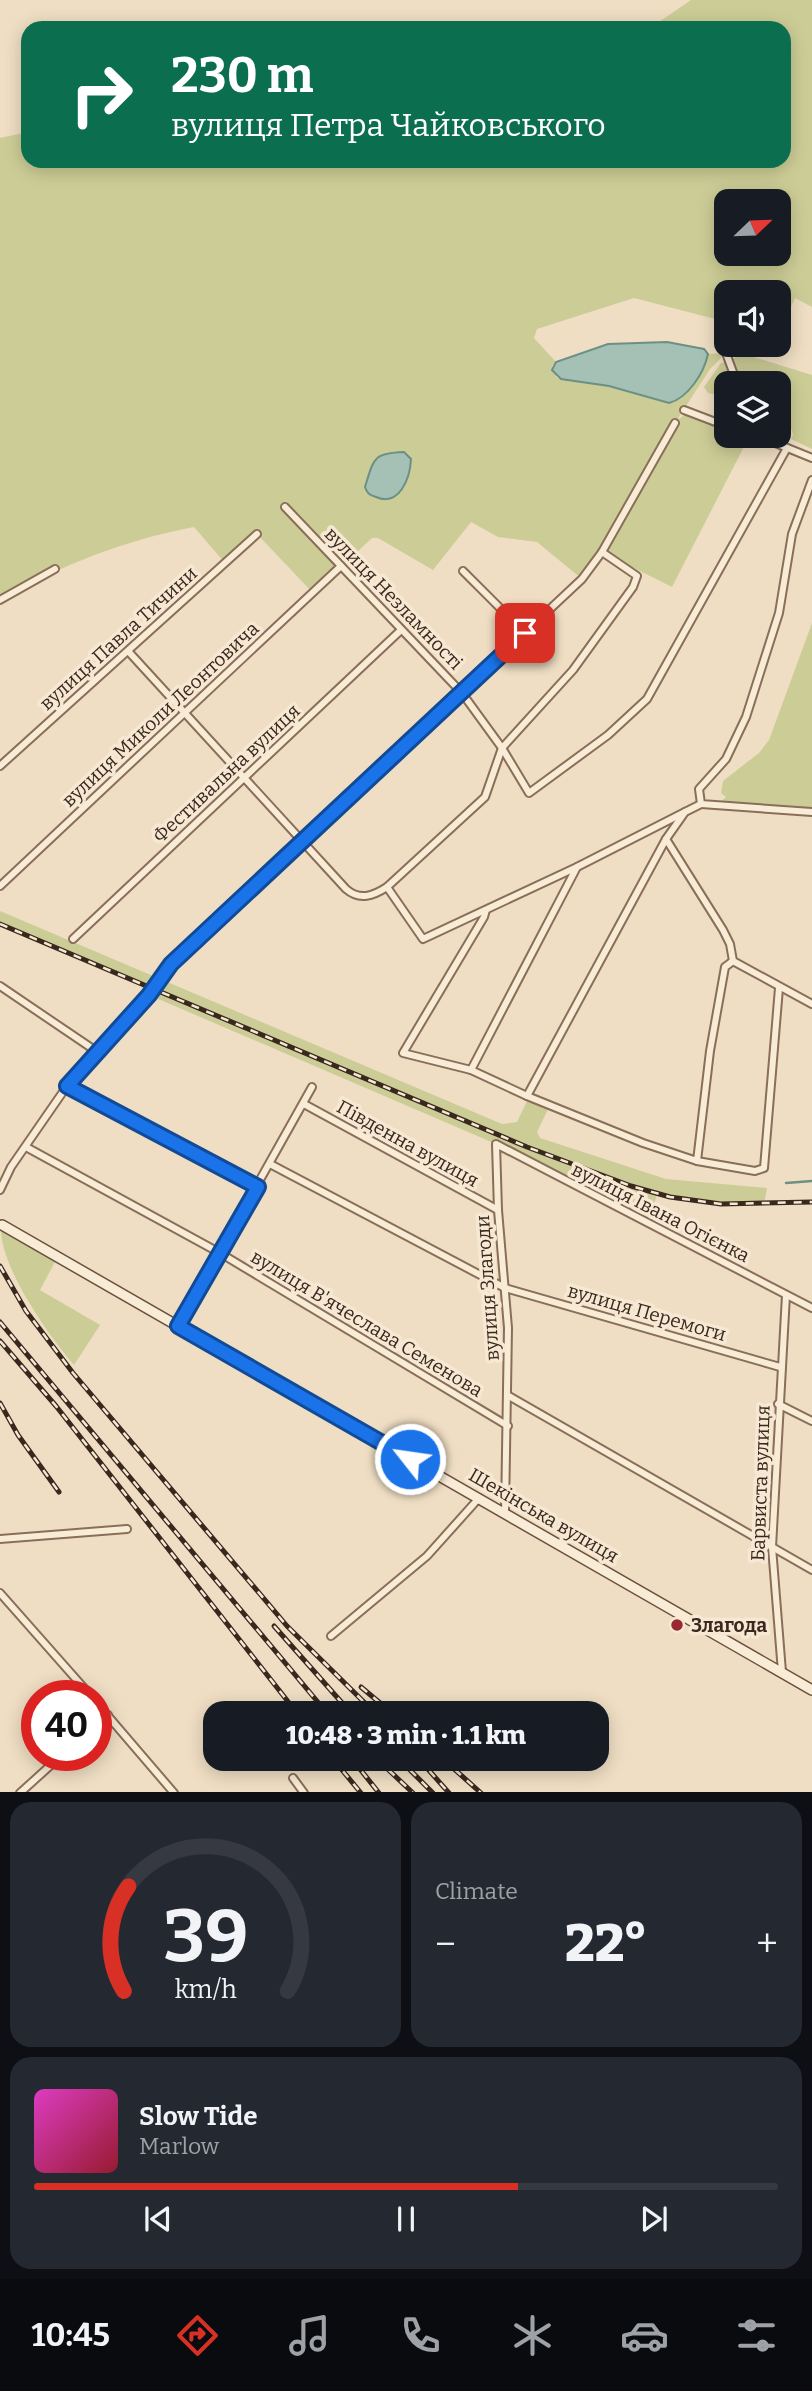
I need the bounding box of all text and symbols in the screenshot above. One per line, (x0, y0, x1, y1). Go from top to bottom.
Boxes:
text: 230 m (171, 46, 314, 105)
icon: right (56, 49, 147, 140)
text: вулиця Петра Чайковського (171, 106, 606, 144)
north arrow (714, 189, 791, 266)
map controls (714, 189, 791, 448)
button: sound (714, 280, 791, 357)
button: layers (714, 371, 791, 448)
street label: вулиця Незламності (320, 522, 468, 674)
street label: вулиця Павла Тичини (35, 562, 202, 715)
pin (495, 603, 555, 663)
icon: arrive (506, 614, 544, 652)
street label: вулиця Миколи Леонтовича (57, 617, 264, 812)
street label: Фестивальна вулиця (148, 699, 305, 847)
street label: Південна вулиця (333, 1095, 483, 1192)
street label: вулиця Івана Огієнка (568, 1158, 754, 1268)
street label: вулиця Злагоди (471, 1214, 504, 1362)
street label: вулиця В'ячеслава Семенова (247, 1245, 487, 1402)
street label: вулиця Перемоги (565, 1279, 729, 1346)
street label: Барвиста вулиця (746, 1405, 775, 1561)
position arrow (373, 1422, 447, 1496)
street label: Шекінська вулиця (465, 1463, 623, 1568)
place label: Злагода (691, 1614, 767, 1637)
marker: Злагода (669, 1617, 685, 1633)
speed limit sign: 40 (21, 1680, 112, 1771)
text: 10:48 · 3 min · 1.1 km (286, 1720, 526, 1751)
text: Climate (435, 1877, 518, 1905)
text: 39 (163, 1893, 248, 1980)
text: 22° (565, 1912, 647, 1975)
text: − (435, 1921, 456, 1967)
text: + (756, 1921, 778, 1967)
text: km/h (175, 1974, 237, 2004)
text: Slow Tide (139, 2101, 258, 2132)
text: Marlow (139, 2132, 219, 2160)
icon: previous (139, 2200, 177, 2238)
icon: pause (387, 2200, 425, 2238)
icon: next (635, 2200, 673, 2238)
icon: directions (173, 2311, 222, 2360)
icon: music (285, 2311, 334, 2360)
icon: phone (396, 2311, 445, 2360)
icon: climate (508, 2311, 557, 2360)
icon: car (620, 2311, 669, 2360)
icon: filters (732, 2311, 781, 2360)
text: 10:45 (31, 2316, 110, 2354)

